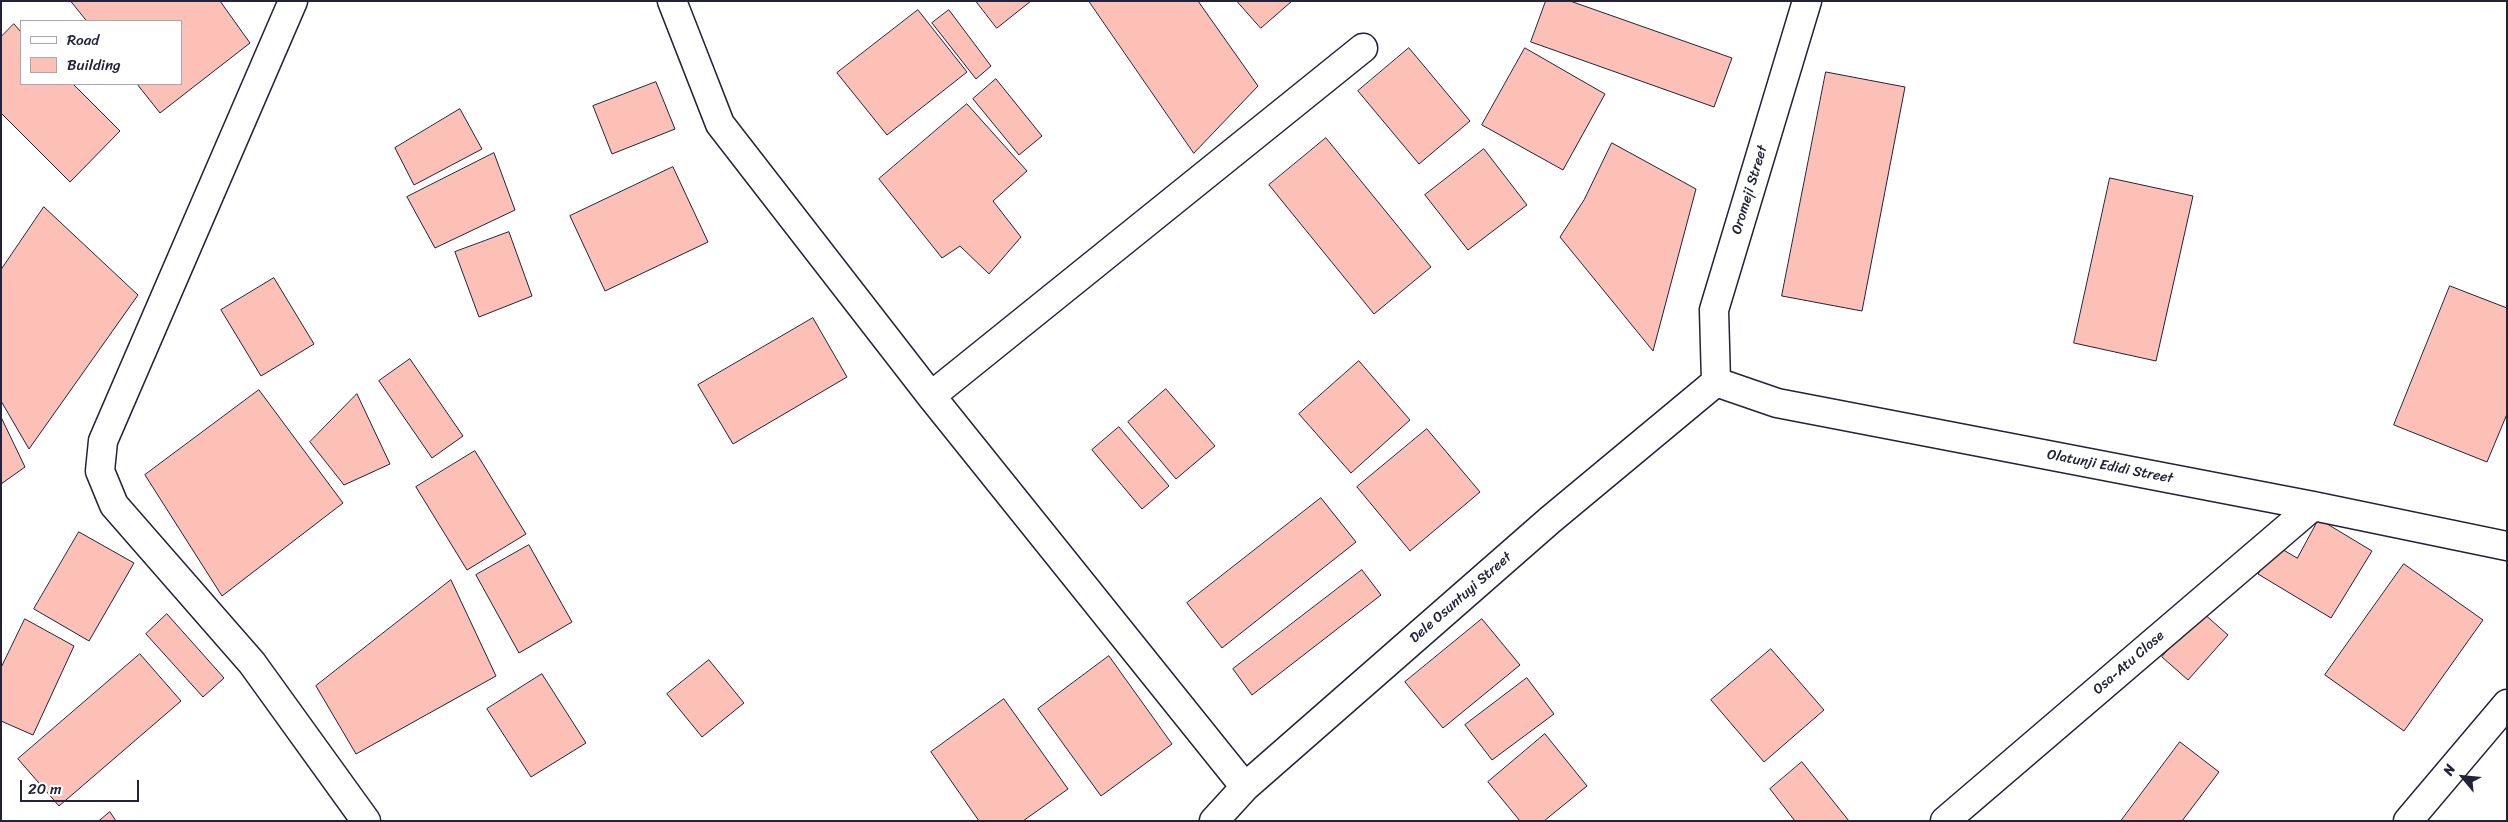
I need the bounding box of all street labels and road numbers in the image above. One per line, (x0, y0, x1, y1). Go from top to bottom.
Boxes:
street label: Oromeji Street (1728, 143, 1772, 237)
street label: Olatunji Edidi Street (2046, 447, 2174, 487)
street label: Dele Osuntuyi Street (1407, 549, 1515, 647)
street label: Osa-Atu Close (2090, 628, 2168, 698)

